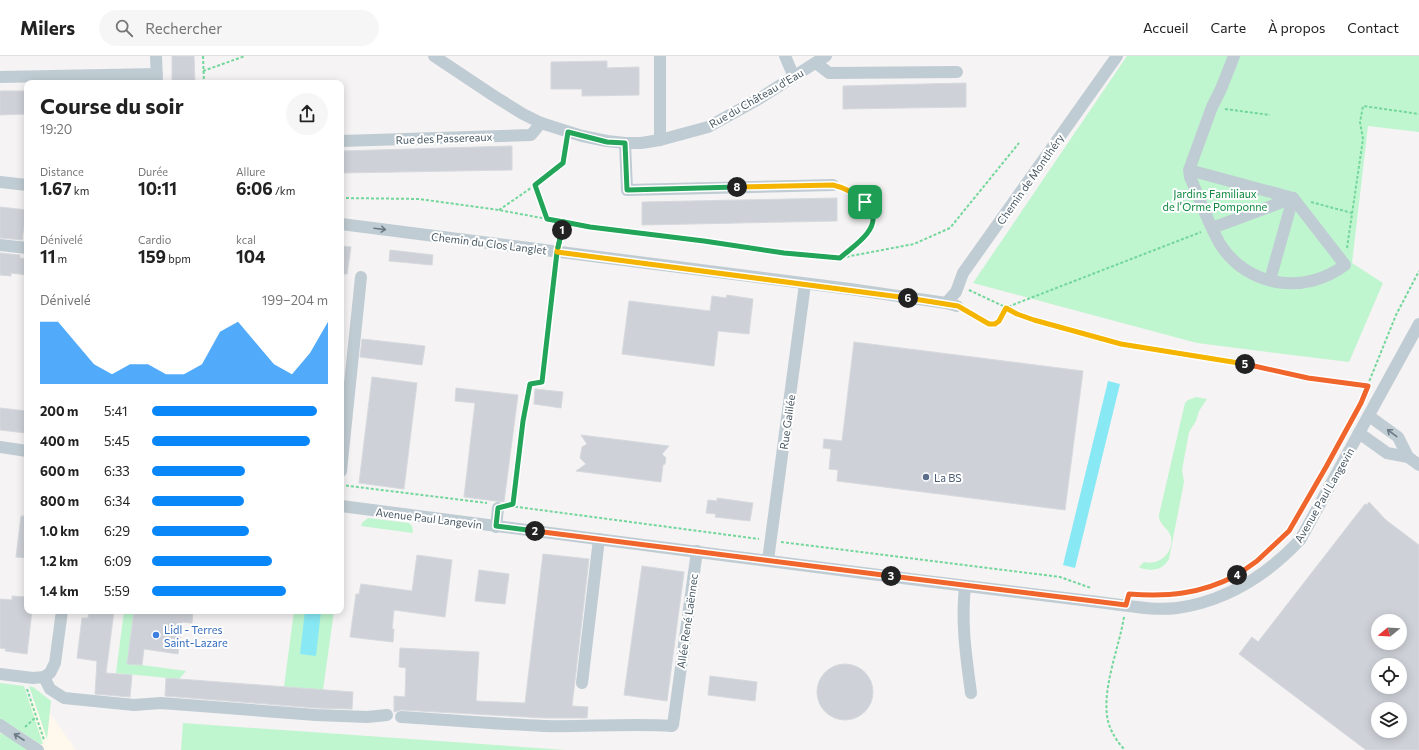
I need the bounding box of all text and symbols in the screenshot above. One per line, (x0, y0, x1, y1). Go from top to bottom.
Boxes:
search box (99, 10, 379, 46)
text: Milers (20, 16, 75, 39)
icon: search (113, 17, 135, 39)
text: Rechercher (145, 19, 222, 37)
text: Accueil (1143, 19, 1189, 36)
text: Carte (1211, 19, 1246, 36)
text: À propos (1268, 19, 1325, 36)
text: Contact (1347, 19, 1399, 36)
street label: Rue du Château d'Eau (707, 66, 805, 130)
text: Course du soir (40, 92, 184, 119)
button: share (286, 93, 328, 135)
text: 19:20 (40, 121, 72, 137)
street label: Rue des Passereaux (395, 130, 493, 146)
street label: Chemin de Montlhéry (994, 131, 1066, 227)
text: Distance (40, 165, 84, 178)
text: Durée (138, 165, 168, 178)
text: Allure (236, 165, 265, 178)
pin: 8 (727, 177, 747, 197)
text: 1.67 (40, 178, 72, 199)
text: 10:11 (138, 178, 177, 199)
text: 6:06 (236, 178, 273, 199)
text: 8 (734, 180, 740, 193)
text: km (72, 184, 89, 197)
text: /km (273, 184, 295, 197)
pin (848, 185, 882, 219)
park label: Jardins Familiaux de l’Orme Pomponne (1163, 187, 1268, 213)
icon: arrive (854, 191, 876, 213)
pin: 1 (552, 220, 572, 240)
text: 1 (560, 223, 564, 236)
one-way arrow (373, 225, 386, 233)
street label: Chemin du Clos Langlet (430, 229, 548, 257)
text: Dénivelé (40, 233, 83, 246)
text: Cardio (138, 233, 171, 246)
text: kcal (236, 233, 256, 246)
text: 11 (40, 246, 55, 267)
text: 159 (138, 246, 166, 267)
text: 104 (236, 246, 265, 267)
text: m (55, 252, 67, 265)
text: bpm (166, 252, 191, 265)
pin: 6 (898, 288, 918, 308)
text: 6 (905, 291, 911, 304)
text: Dénivelé (40, 292, 91, 308)
text: 199–204 m (262, 292, 328, 308)
pin: 5 (1235, 354, 1255, 374)
text: 5 (1242, 357, 1248, 370)
street label: Rue Galilée (777, 394, 797, 450)
text: 200 m (40, 403, 78, 419)
text: 5:41 (104, 403, 128, 419)
one-way arrow (1387, 429, 1398, 437)
text: 400 m (40, 433, 79, 449)
text: 5:45 (104, 433, 130, 449)
street label: Avenue Paul Langevin (1292, 445, 1356, 545)
text: 600 m (40, 463, 79, 479)
text: 6:33 (104, 463, 130, 479)
place label: La BS (934, 471, 962, 484)
marker: La BS (921, 472, 931, 482)
text: 800 m (40, 493, 79, 509)
text: 6:34 (104, 493, 130, 509)
street label: Avenue Paul Langevin (375, 505, 483, 531)
pin: 2 (525, 521, 545, 541)
text: 1.0 km (40, 523, 79, 539)
text: 6:29 (104, 523, 130, 539)
text: 2 (532, 524, 538, 537)
text: 1.2 km (40, 553, 78, 569)
text: 6:09 (104, 553, 131, 569)
pin: 4 (1227, 565, 1247, 585)
pin: 3 (881, 566, 901, 586)
text: 4 (1234, 568, 1240, 581)
text: 3 (888, 569, 894, 582)
street label: Allée René Laënnec (674, 573, 700, 669)
text: 1.4 km (40, 583, 79, 599)
text: 5:59 (104, 583, 130, 599)
north arrow (1371, 614, 1407, 650)
map controls (1371, 614, 1407, 738)
place label: Lidl - Terres Saint-Lazare (164, 623, 228, 649)
marker: Lidl - Terres Saint-Lazare (151, 630, 161, 640)
button: locate (1371, 658, 1407, 694)
button: layers (1371, 702, 1407, 738)
one-way arrow (14, 733, 25, 742)

